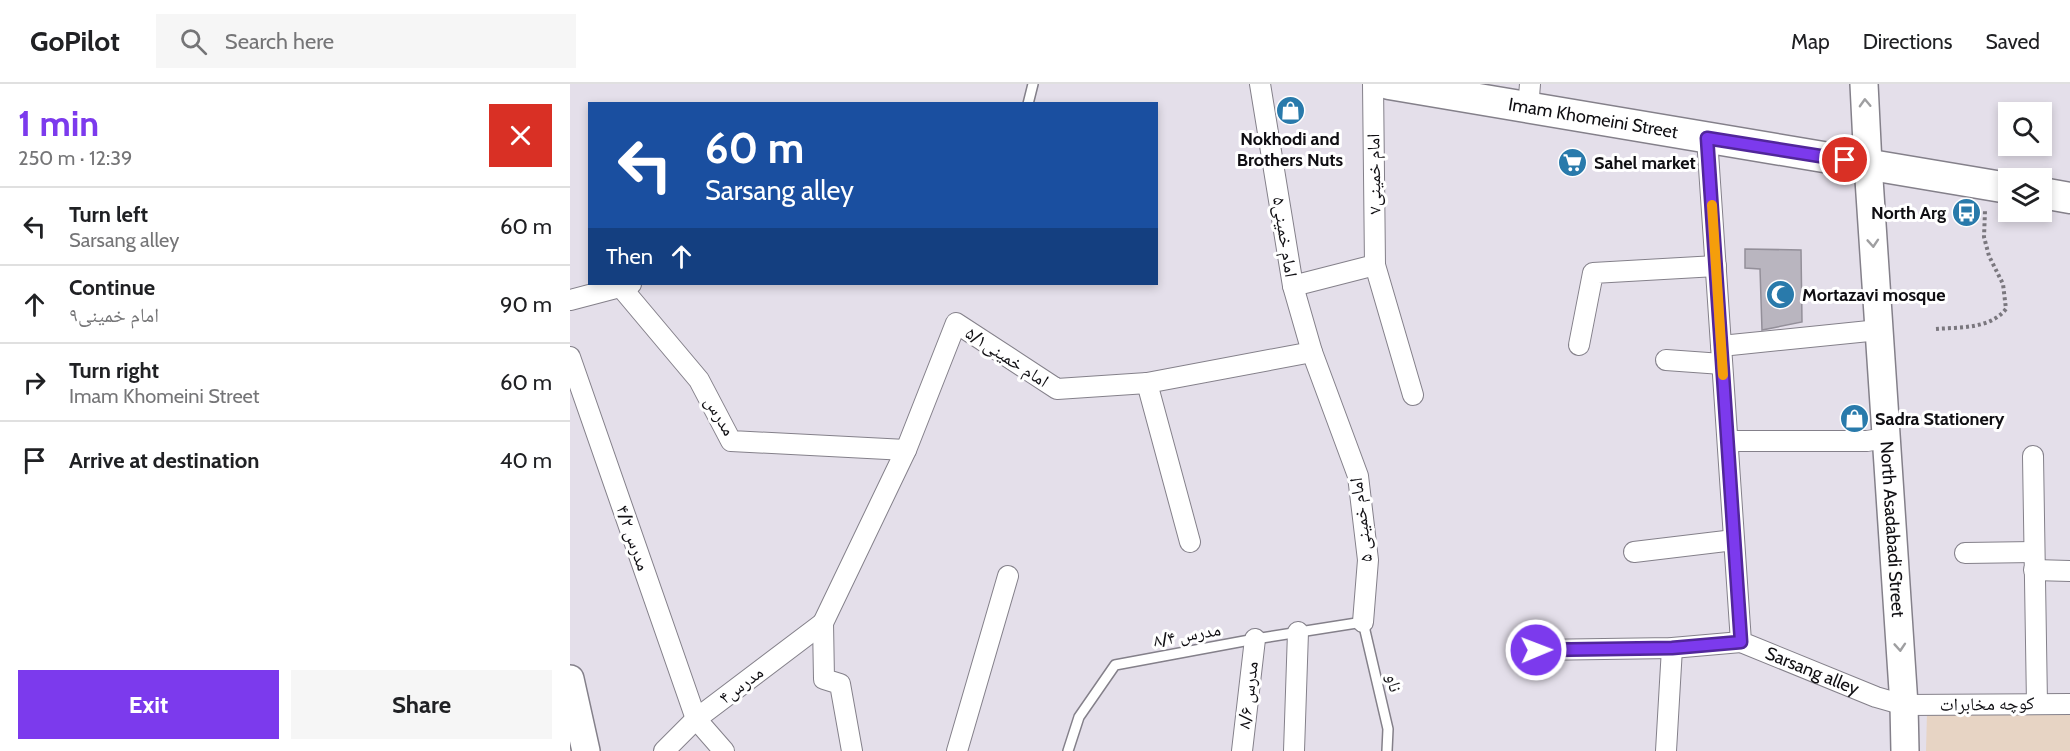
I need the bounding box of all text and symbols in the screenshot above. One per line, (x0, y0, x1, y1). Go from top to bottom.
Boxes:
search box (156, 14, 576, 68)
text: GoPilot (30, 24, 120, 58)
icon: search (177, 25, 210, 58)
text: Search here (225, 28, 334, 55)
text: Map (1791, 29, 1830, 54)
text: Directions (1863, 29, 1952, 54)
text: Saved (1985, 29, 2040, 54)
street label: Imam Khomeini Street (1507, 93, 1680, 143)
shop icon: Nokhodi and Brothers Nuts (1274, 94, 1306, 126)
one-way arrow (1859, 99, 1872, 108)
text: 1 min (18, 101, 99, 145)
map controls (1998, 102, 2052, 222)
button: search (1998, 102, 2052, 156)
button: close (489, 104, 552, 167)
text: 60 m (705, 122, 804, 174)
icon: left (606, 126, 684, 204)
place label: Nokhodi and Brothers Nuts (1237, 128, 1344, 171)
street label: امام خمینی۷ (1362, 133, 1387, 215)
pin (1819, 134, 1870, 185)
icon: arrive (1828, 143, 1861, 176)
text: 250 m · 12:39 (18, 146, 132, 170)
supermarket icon: Sahel market (1557, 147, 1589, 179)
place label: Sahel market (1594, 152, 1696, 174)
button: layers (1998, 168, 2052, 222)
text: Sarsang alley (705, 174, 854, 207)
street label: امام خمینی۵ (1267, 195, 1302, 279)
bus stop icon: North Arg (1951, 197, 1983, 229)
text: Turn left (69, 201, 148, 228)
place label: North Arg (1871, 202, 1946, 224)
icon: left (18, 210, 51, 243)
text: 60 m (500, 213, 552, 240)
text: Sarsang alley (69, 228, 179, 252)
one-way arrow (1867, 239, 1880, 248)
icon: ahead (665, 240, 698, 273)
text: Then (606, 243, 653, 270)
text: Continue (69, 274, 155, 301)
mosque icon: Mortazavi mosque (1765, 279, 1797, 311)
place label: Mortazavi mosque (1802, 284, 1946, 306)
icon: ahead (18, 288, 51, 321)
text: 90 m (500, 291, 552, 318)
text: امام خمینی۹ (69, 303, 159, 327)
street label: امام خمینی۵/۱ (961, 322, 1053, 393)
text: Turn right (69, 357, 159, 384)
icon: right (18, 366, 51, 399)
text: 60 m (500, 369, 552, 396)
text: Imam Khomeini Street (69, 384, 260, 408)
street label: مدرس (700, 392, 740, 440)
shop icon: Sadra Stationery (1838, 403, 1870, 435)
place label: Sadra Stationery (1875, 408, 2005, 430)
street label: North Asadabadi Street (1875, 440, 1909, 618)
icon: arrive (18, 444, 51, 477)
text: Arrive at destination (69, 447, 259, 474)
text: 40 m (500, 447, 552, 474)
street label: امام خمینی ۵ (1345, 476, 1378, 564)
street label: مدرس ۴/۲ (612, 502, 654, 574)
street label: مدرس ۸/۴ (1152, 618, 1222, 652)
position arrow (1504, 618, 1568, 682)
street label: Sarsang alley (1762, 642, 1862, 700)
one-way arrow (1894, 643, 1907, 652)
street label: مدرس ۸/۶ (1233, 660, 1263, 730)
street label: مدرس۴ (714, 661, 768, 709)
button: Exit (18, 670, 279, 739)
button: Share (291, 670, 552, 739)
street label: ناو (1381, 672, 1407, 694)
street label: کوچه مخابرات (1939, 692, 2035, 716)

